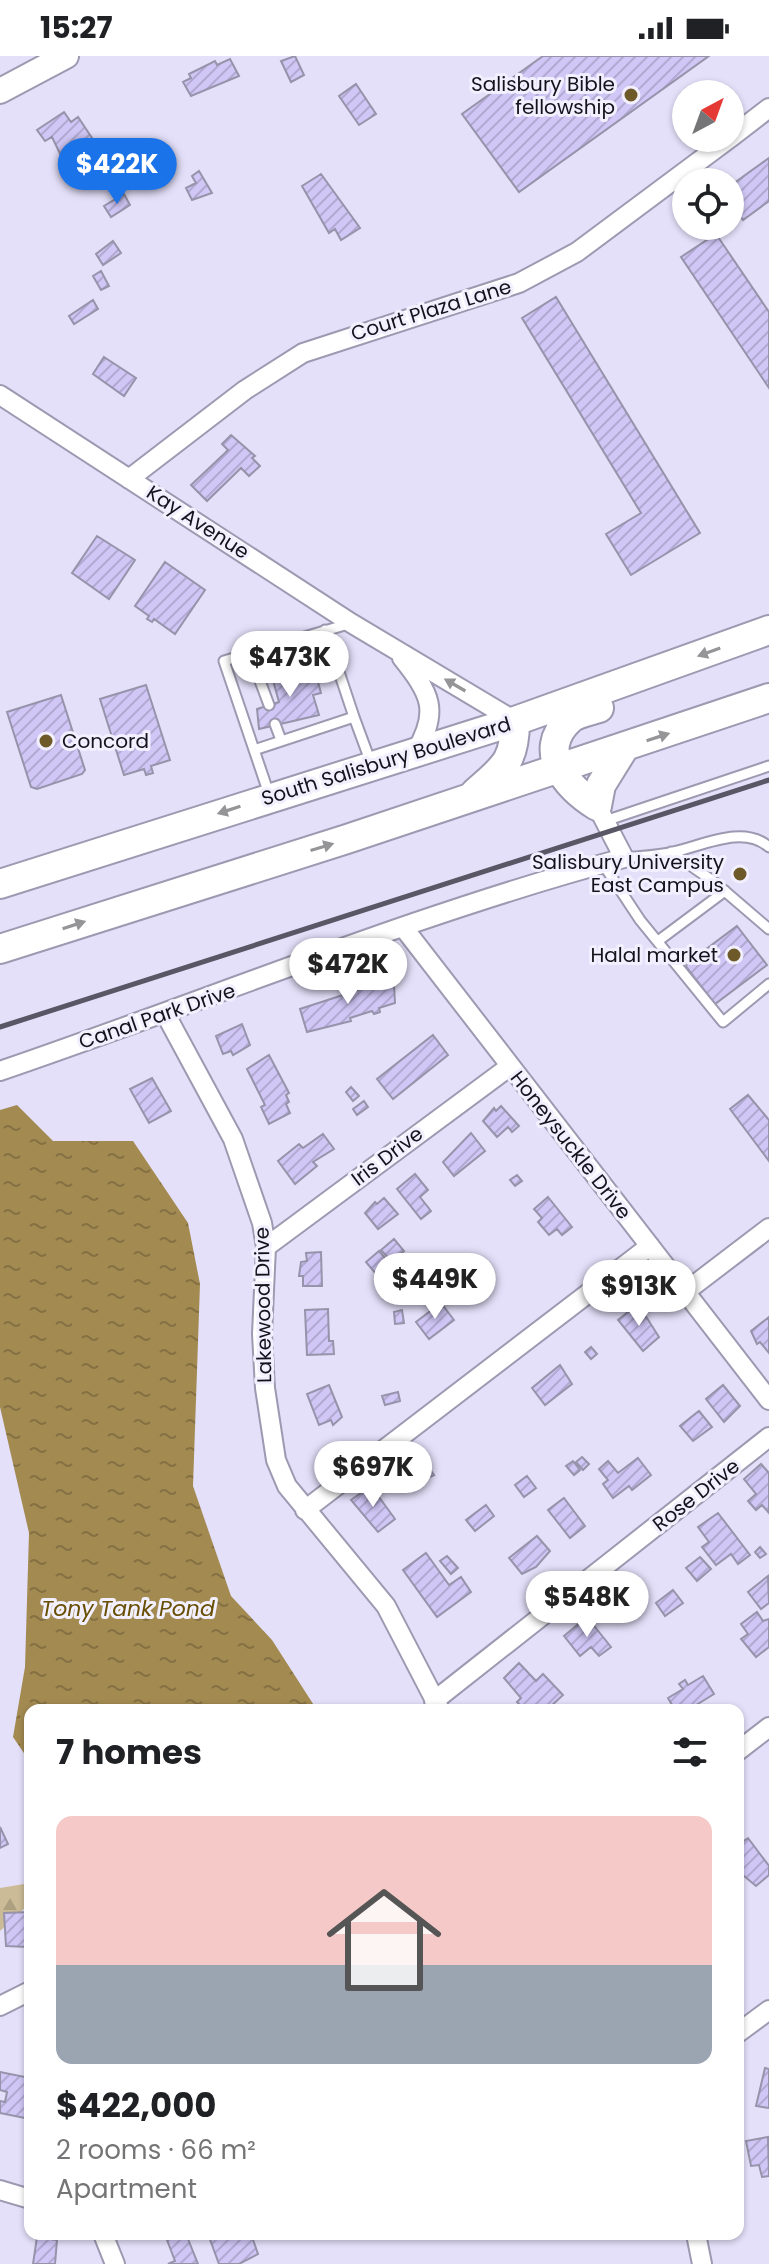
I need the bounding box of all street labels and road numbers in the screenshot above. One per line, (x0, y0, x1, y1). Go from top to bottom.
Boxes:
street label: Court Plaza Lane (347, 272, 515, 348)
street label: Kay Avenue (141, 478, 255, 566)
street label: South Salisbury Boulevard (258, 710, 514, 812)
street label: Canal Park Drive (75, 976, 239, 1056)
street label: Honeysuckle Drive (504, 1065, 638, 1225)
street label: Iris Drive (345, 1120, 429, 1192)
street label: Lakewood Drive (248, 1227, 278, 1383)
street label: Rose Drive (647, 1452, 745, 1538)

